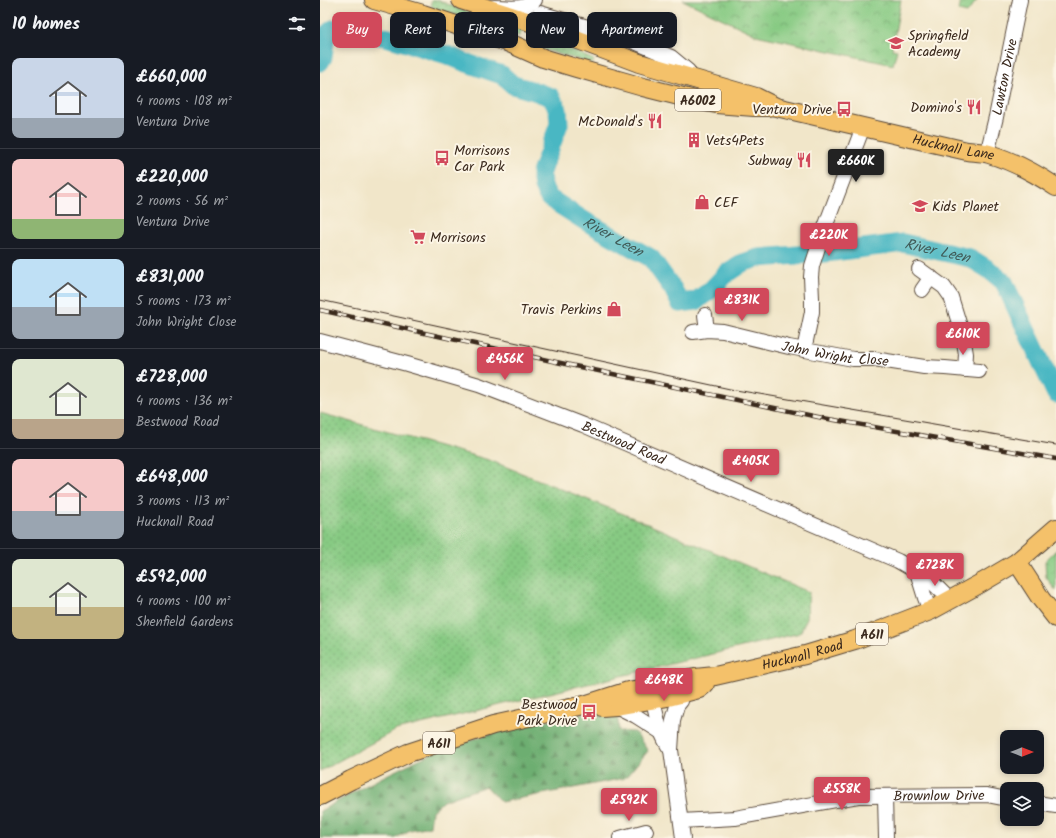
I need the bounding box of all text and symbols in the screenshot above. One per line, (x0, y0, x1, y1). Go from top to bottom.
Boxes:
text: 10 homes (12, 11, 80, 38)
chip: Buy (332, 12, 382, 48)
chip: Rent (390, 12, 446, 48)
chip: Filters (454, 12, 518, 48)
chip: New (526, 12, 579, 48)
chip: Apartment (587, 12, 677, 48)
icon: filters (286, 13, 308, 35)
place label: Springfield Academy (908, 25, 969, 63)
school or university icon: Springfield Academy (887, 34, 905, 52)
street label: Lawton Drive (987, 36, 1024, 117)
text: £660,000 (136, 64, 206, 91)
icon: home (44, 74, 92, 122)
road number: A6002 (675, 89, 721, 111)
text: 4 rooms · 108 m² (136, 91, 232, 112)
place label: Domino's (910, 97, 962, 119)
restaurant icon: Domino's (965, 98, 983, 116)
place label: Ventura Drive (753, 99, 833, 121)
bus stop icon: Ventura Drive (835, 100, 853, 118)
place label: McDonald's (578, 111, 643, 133)
text: Ventura Drive (136, 112, 210, 133)
restaurant icon: McDonald's (646, 112, 664, 130)
street label: Hucknall Lane (910, 129, 998, 167)
place label: Vets4Pets (706, 130, 764, 152)
building icon: Vets4Pets (685, 131, 703, 149)
place label: Morrisons Car Park (454, 140, 510, 178)
bus stop icon: Morrisons Car Park (433, 149, 451, 167)
pin: £660K (828, 149, 884, 183)
place label: Subway (748, 150, 792, 172)
restaurant icon: Subway (795, 151, 813, 169)
text: £660K (837, 151, 875, 172)
text: £220,000 (136, 164, 208, 191)
icon: home (44, 175, 92, 223)
text: 2 rooms · 56 m² (136, 191, 228, 212)
place label: CEF (714, 192, 740, 214)
shop icon: CEF (693, 193, 711, 211)
place label: Kids Planet (932, 196, 1000, 218)
school or university icon: Kids Planet (911, 197, 929, 215)
water label: River Leen (578, 211, 648, 265)
text: Ventura Drive (136, 212, 210, 233)
pin: £220K (801, 223, 857, 257)
text: £220K (809, 225, 849, 246)
place label: Morrisons (430, 227, 486, 249)
supermarket icon: Morrisons (409, 228, 427, 246)
water label: River Leen (902, 233, 973, 271)
text: £831,000 (136, 264, 204, 291)
icon: home (44, 275, 92, 323)
pin: £831K (714, 288, 770, 322)
text: £831K (724, 290, 760, 311)
text: 5 rooms · 173 m² (136, 291, 231, 312)
place label: Travis Perkins (521, 299, 602, 321)
shop icon: Travis Perkins (605, 300, 623, 318)
text: John Wright Close (136, 312, 236, 333)
pin: £610K (935, 322, 991, 356)
text: £610K (946, 324, 980, 345)
street label: John Wright Close (779, 336, 891, 373)
pin: £456K (477, 347, 533, 381)
text: £456K (486, 349, 524, 370)
text: £728,000 (136, 364, 207, 391)
icon: home (44, 375, 92, 423)
text: 4 rooms · 136 m² (136, 391, 232, 412)
text: Bestwood Road (136, 412, 219, 433)
street label: Bestwood Road (578, 416, 670, 472)
pin: £405K (723, 449, 779, 483)
text: £405K (732, 451, 770, 472)
text: £648,000 (136, 464, 208, 491)
icon: home (44, 475, 92, 523)
text: 3 rooms · 113 m² (136, 491, 229, 512)
text: Hucknall Road (136, 512, 214, 533)
pin: £728K (907, 553, 963, 587)
text: £728K (916, 555, 954, 576)
text: £592,000 (136, 564, 206, 591)
icon: home (44, 575, 92, 623)
text: 4 rooms · 100 m² (136, 591, 231, 612)
text: Shenfield Gardens (136, 612, 233, 633)
road number: A611 (856, 623, 888, 645)
street label: Hucknall Road (760, 634, 847, 677)
pin: £648K (636, 668, 692, 702)
text: £648K (644, 670, 684, 691)
place label: Bestwood Park Drive (517, 694, 578, 732)
bus stop icon: Bestwood Park Drive (580, 703, 598, 721)
north arrow (1000, 730, 1044, 774)
map controls (1000, 730, 1044, 826)
road number: A611 (423, 732, 455, 754)
pin: £558K (814, 777, 870, 811)
text: £558K (823, 779, 861, 800)
button: layers (1000, 782, 1044, 826)
street label: Brownlow Drive (893, 785, 985, 808)
pin: £592K (601, 788, 657, 822)
text: £592K (610, 790, 648, 811)

